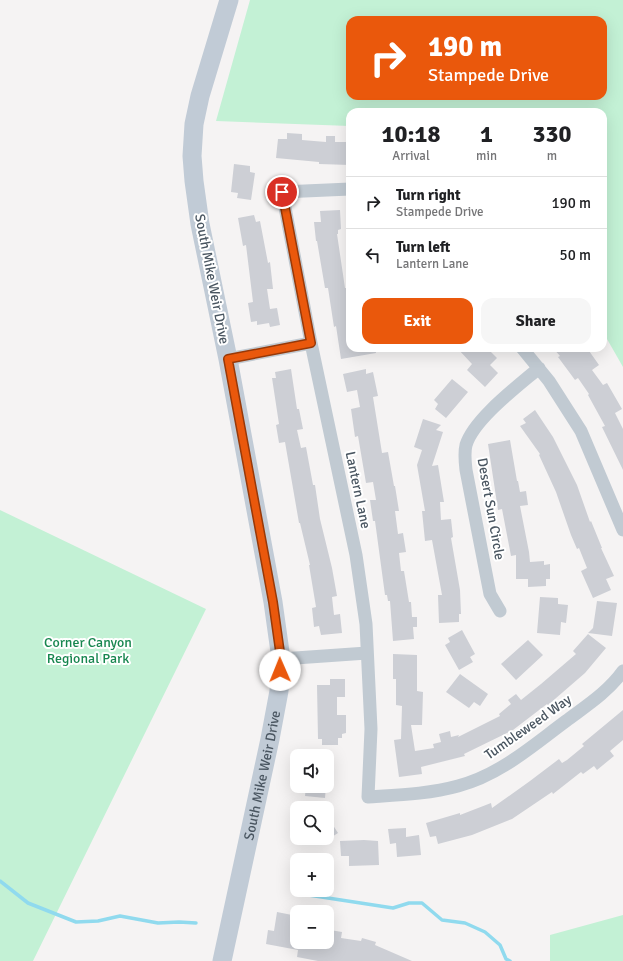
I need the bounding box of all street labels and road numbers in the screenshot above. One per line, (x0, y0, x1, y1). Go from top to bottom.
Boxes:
street label: South Mike Weir Drive (191, 213, 233, 345)
street label: Lantern Lane (342, 450, 374, 530)
street label: Desert Sun Circle (474, 457, 508, 561)
street label: Tumbleweed Way (481, 691, 575, 763)
street label: South Mike Weir Drive (240, 709, 284, 842)

